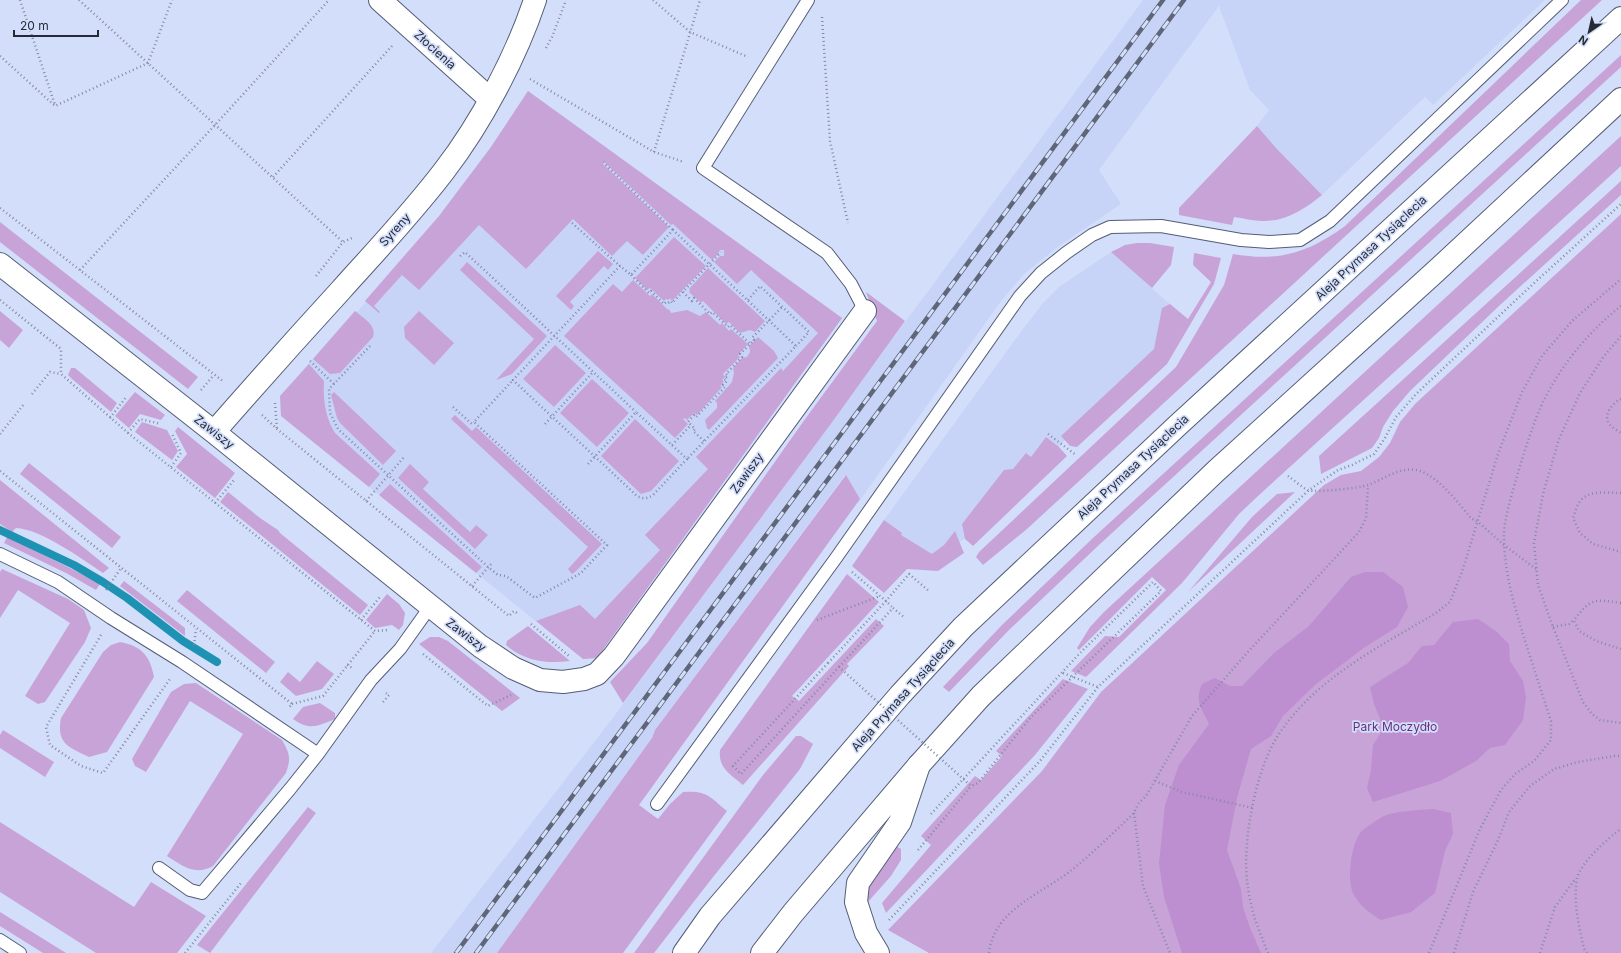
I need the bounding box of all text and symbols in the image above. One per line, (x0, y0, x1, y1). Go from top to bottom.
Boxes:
scale bar (14, 12, 98, 38)
north arrow (1569, 12, 1609, 52)
text: 20 m (20, 18, 49, 33)
street label: Złocienia (411, 27, 459, 72)
text: N (1576, 32, 1591, 48)
street label: Aleja Prymasa Tysiąclecia (1312, 192, 1430, 303)
street label: Syreny (376, 210, 414, 249)
street label: Zawiszy (191, 411, 238, 452)
street label: Aleja Prymasa Tysiąclecia (1074, 411, 1192, 522)
street label: Zawiszy (727, 449, 767, 496)
street label: Zawiszy (443, 615, 490, 655)
street label: Aleja Prymasa Tysiąclecia (848, 635, 957, 754)
park label: Park Moczydło (1353, 719, 1437, 734)

